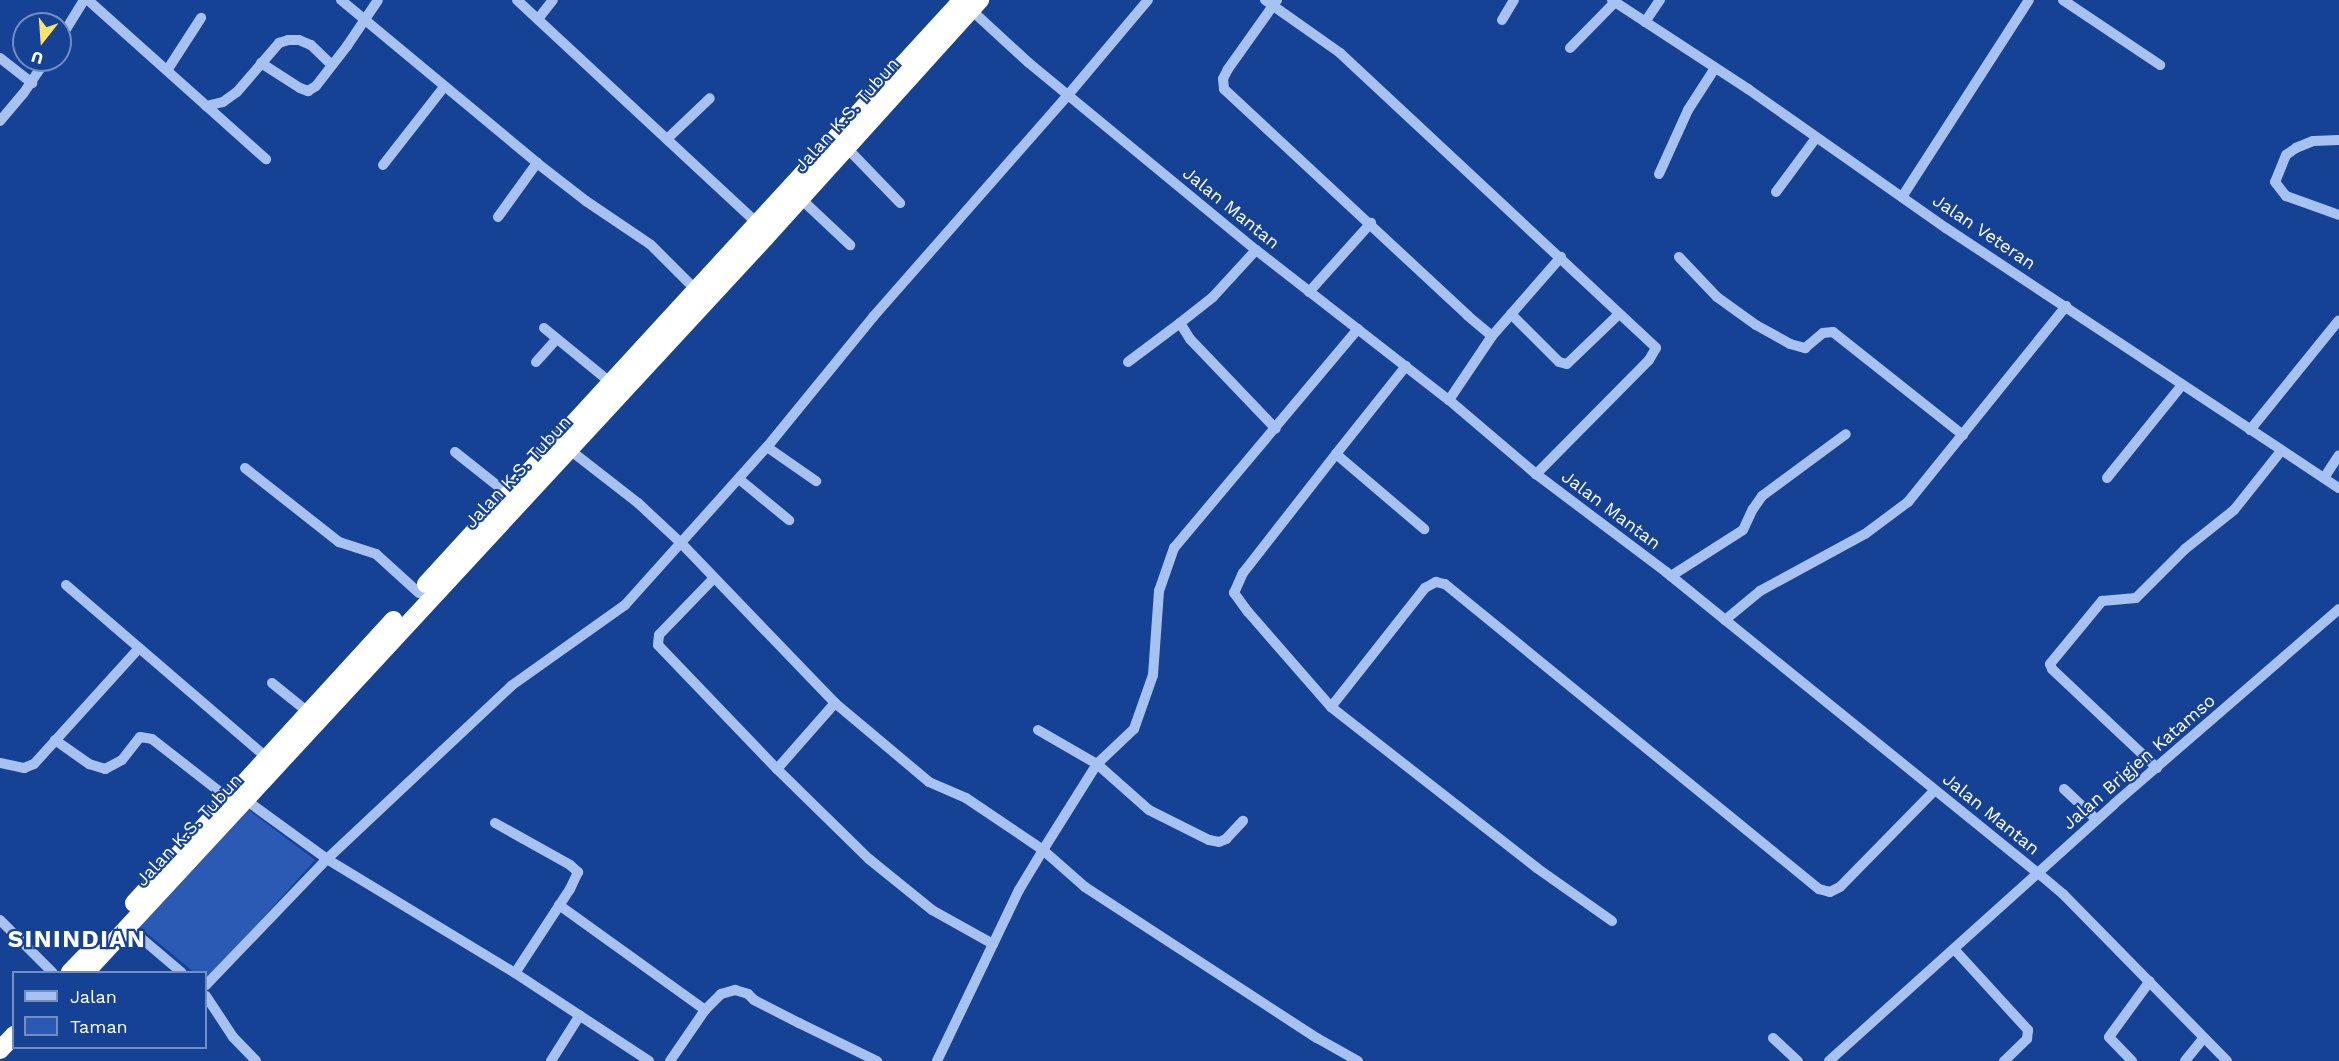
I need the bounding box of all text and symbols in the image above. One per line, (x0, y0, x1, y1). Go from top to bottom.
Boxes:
north arrow (12, 12, 72, 72)
text: U (29, 47, 45, 69)
street label: Jalan K.S. Tubun (790, 53, 904, 177)
street label: Jalan Mantan (1178, 162, 1284, 254)
street label: Jalan Veteran (1928, 189, 2040, 275)
street label: Jalan K.S. Tubun (460, 411, 576, 533)
street label: Jalan Mantan (1557, 466, 1665, 554)
street label: Jalan Brigjen Katamso (2058, 690, 2220, 834)
street label: Jalan Mantan (1938, 768, 2044, 860)
street label: Jalan K.S. Tubun (131, 769, 247, 891)
district label: SININDIAN (8, 926, 146, 954)
legend (12, 971, 207, 1049)
text: Jalan (70, 986, 117, 1007)
text: Taman (70, 1016, 128, 1037)

